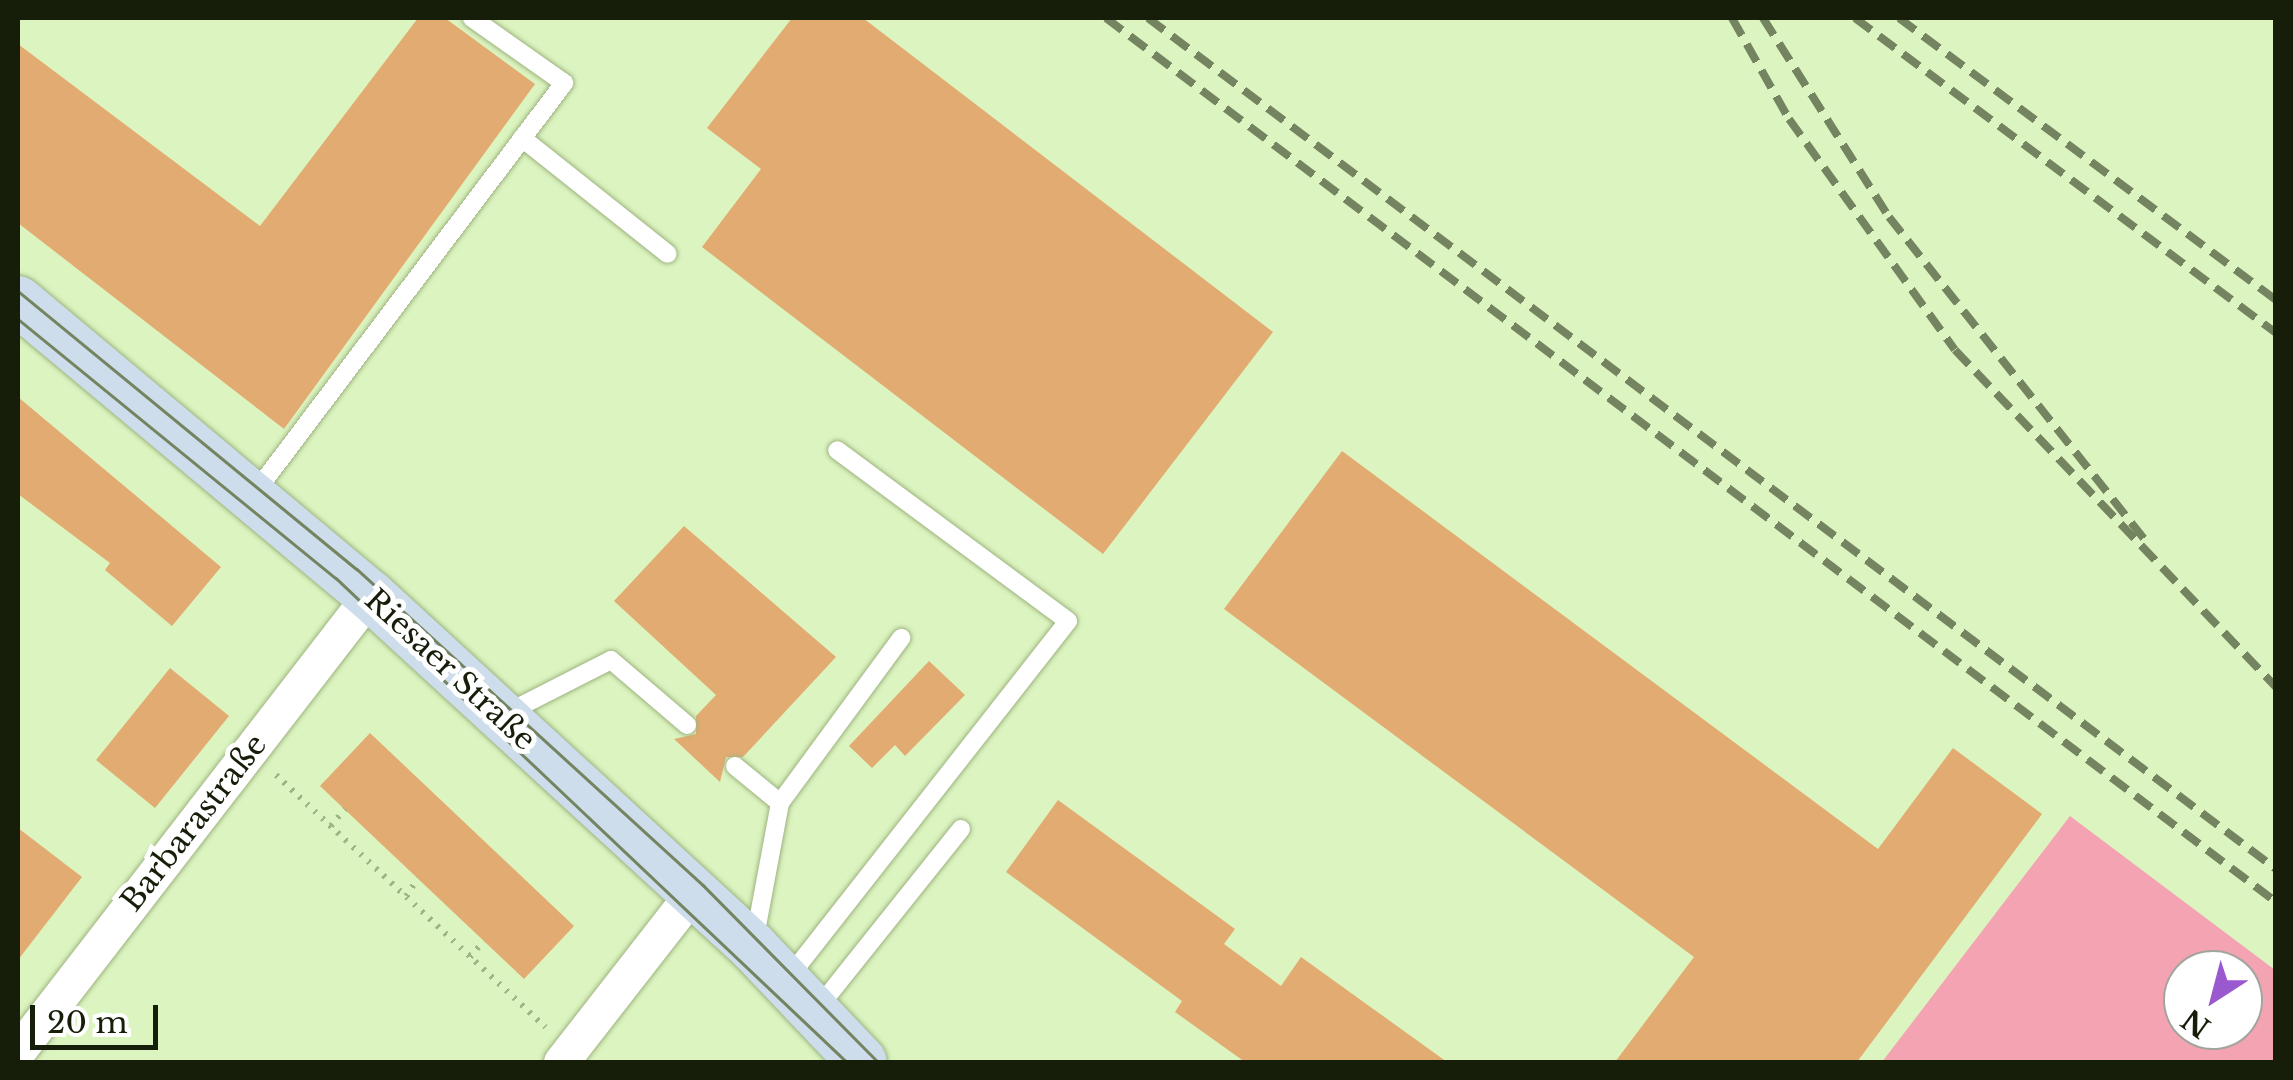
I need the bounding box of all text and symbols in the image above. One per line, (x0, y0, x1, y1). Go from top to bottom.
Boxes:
street label: Riesaer Straße (357, 582, 543, 758)
street label: Barbarastraße (114, 727, 274, 919)
north arrow (2163, 950, 2263, 1050)
scale bar (35, 985, 162, 1047)
text: N (2175, 1001, 2217, 1045)
text: 20 m (47, 1004, 128, 1041)

